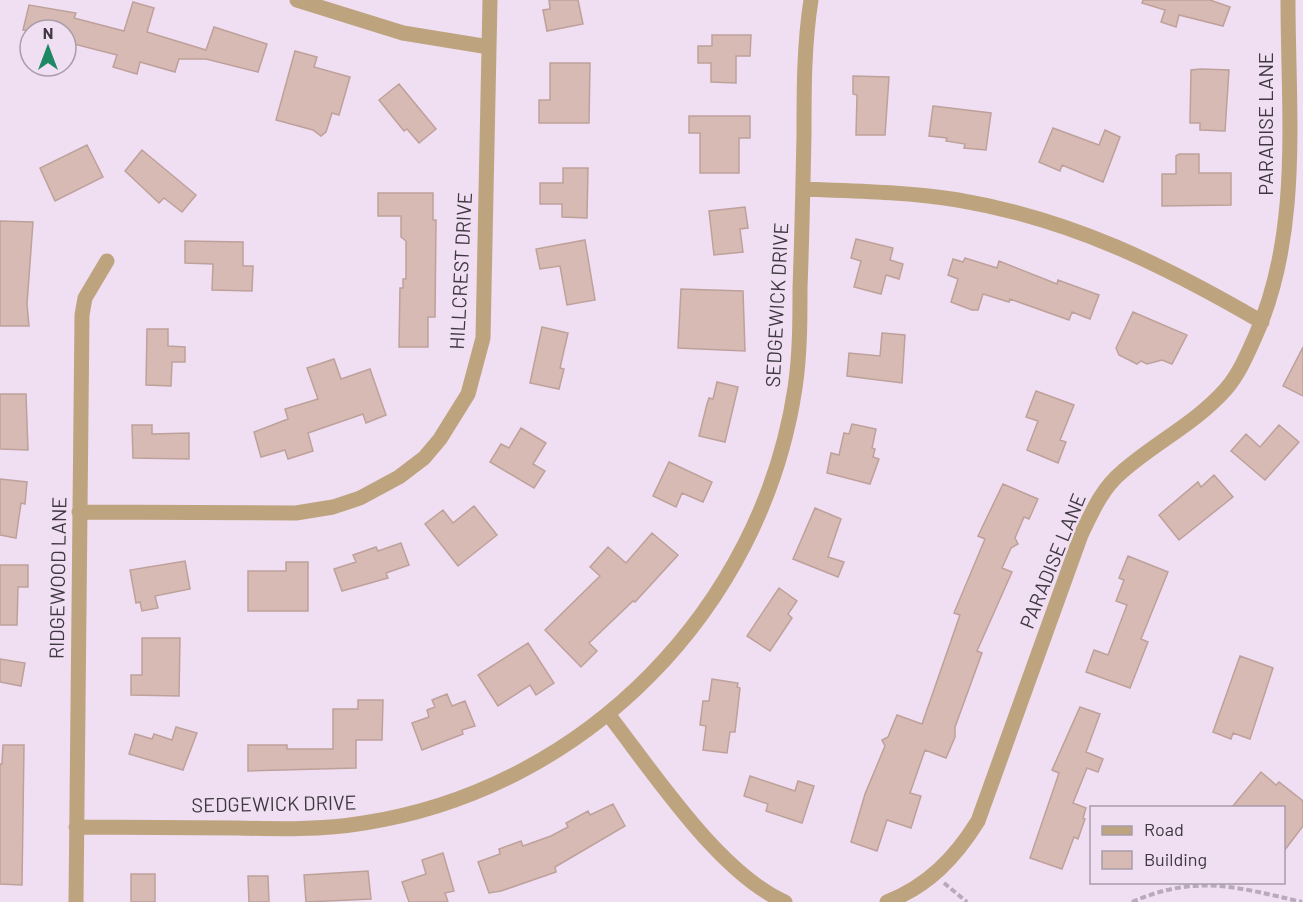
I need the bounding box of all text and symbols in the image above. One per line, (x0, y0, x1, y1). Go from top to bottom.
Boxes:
north arrow (18, 18, 78, 78)
text: N (43, 23, 53, 42)
street label: PARADISE LANE (1253, 52, 1277, 196)
street label: HILLCREST DRIVE (444, 192, 476, 350)
street label: SEDGEWICK DRIVE (760, 222, 792, 388)
street label: PARADISE LANE (1014, 490, 1090, 632)
street label: RIDGEWOOD LANE (44, 497, 70, 659)
street label: SEDGEWICK DRIVE (191, 790, 357, 816)
legend (1090, 806, 1285, 884)
text: Road (1144, 818, 1184, 840)
text: Building (1144, 848, 1207, 870)

